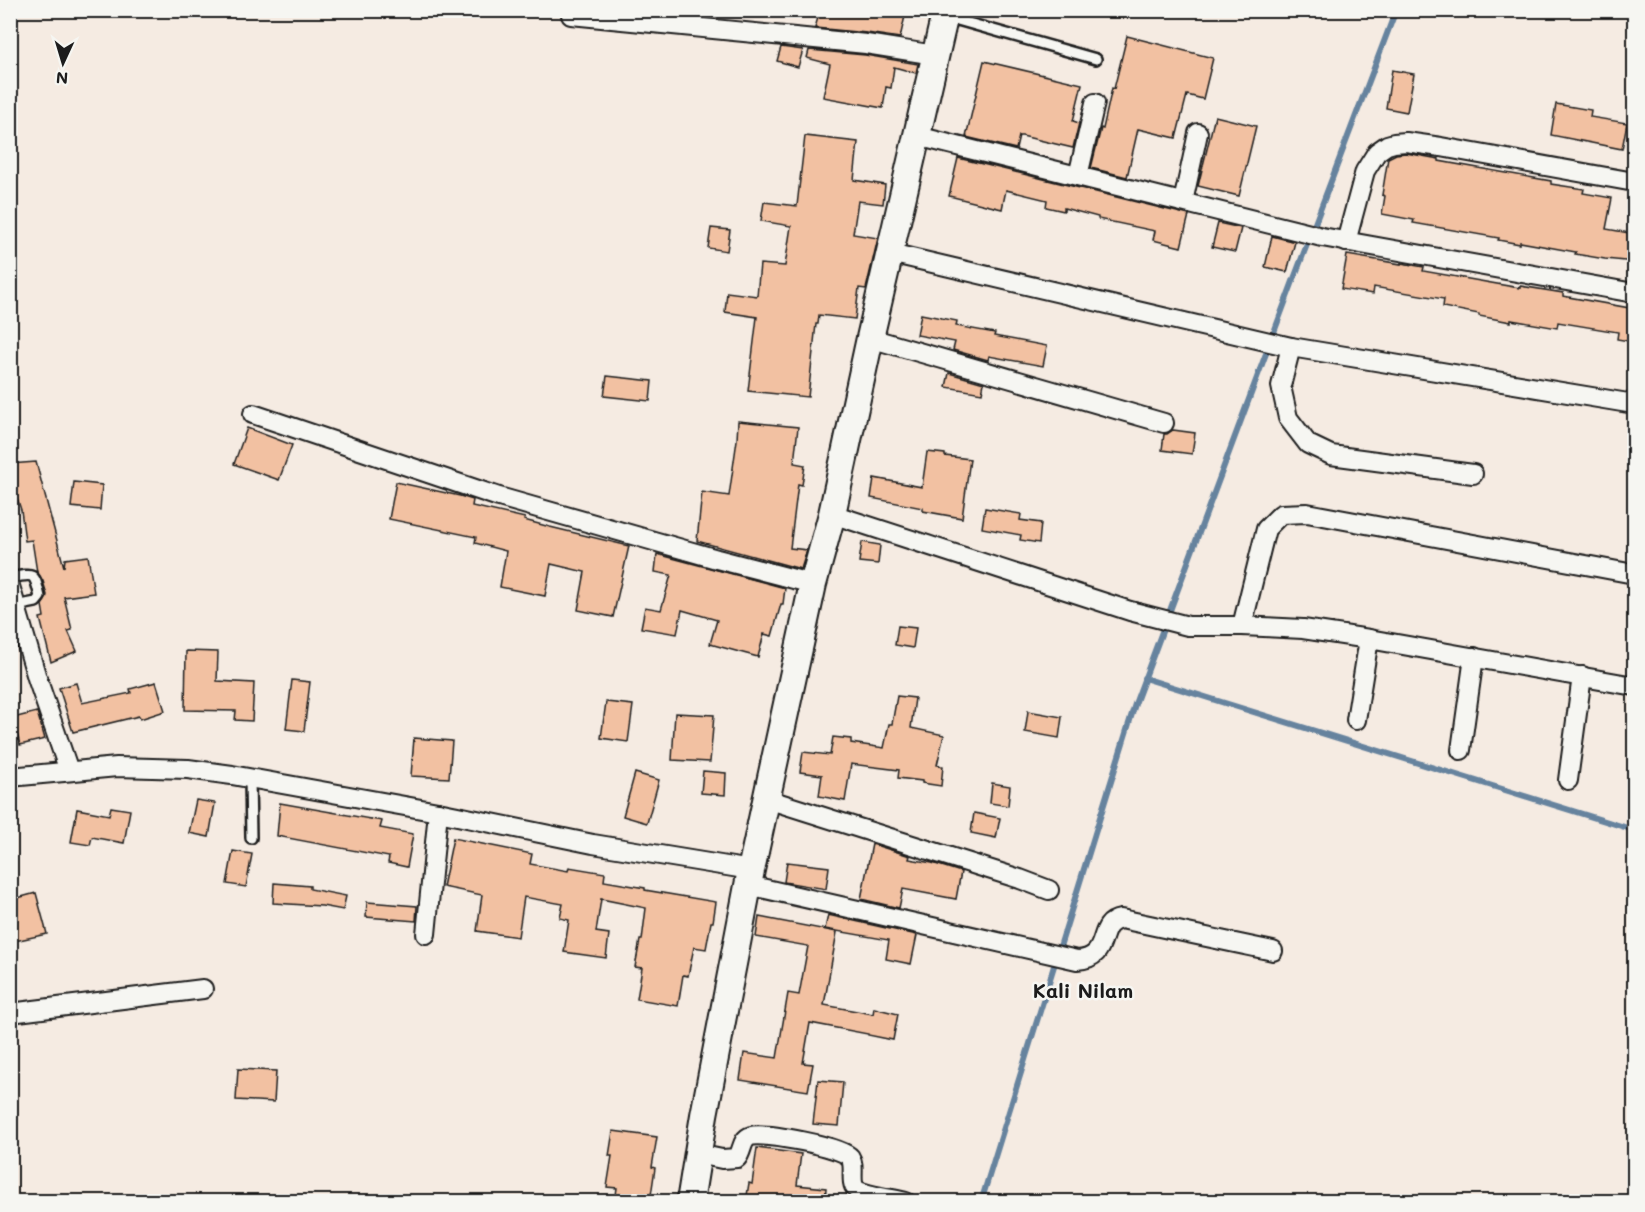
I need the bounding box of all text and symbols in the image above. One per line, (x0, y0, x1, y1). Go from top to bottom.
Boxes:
north arrow (33, 33, 93, 93)
text: N (55, 68, 69, 89)
district label: Kali Nilam (1033, 977, 1133, 1003)

